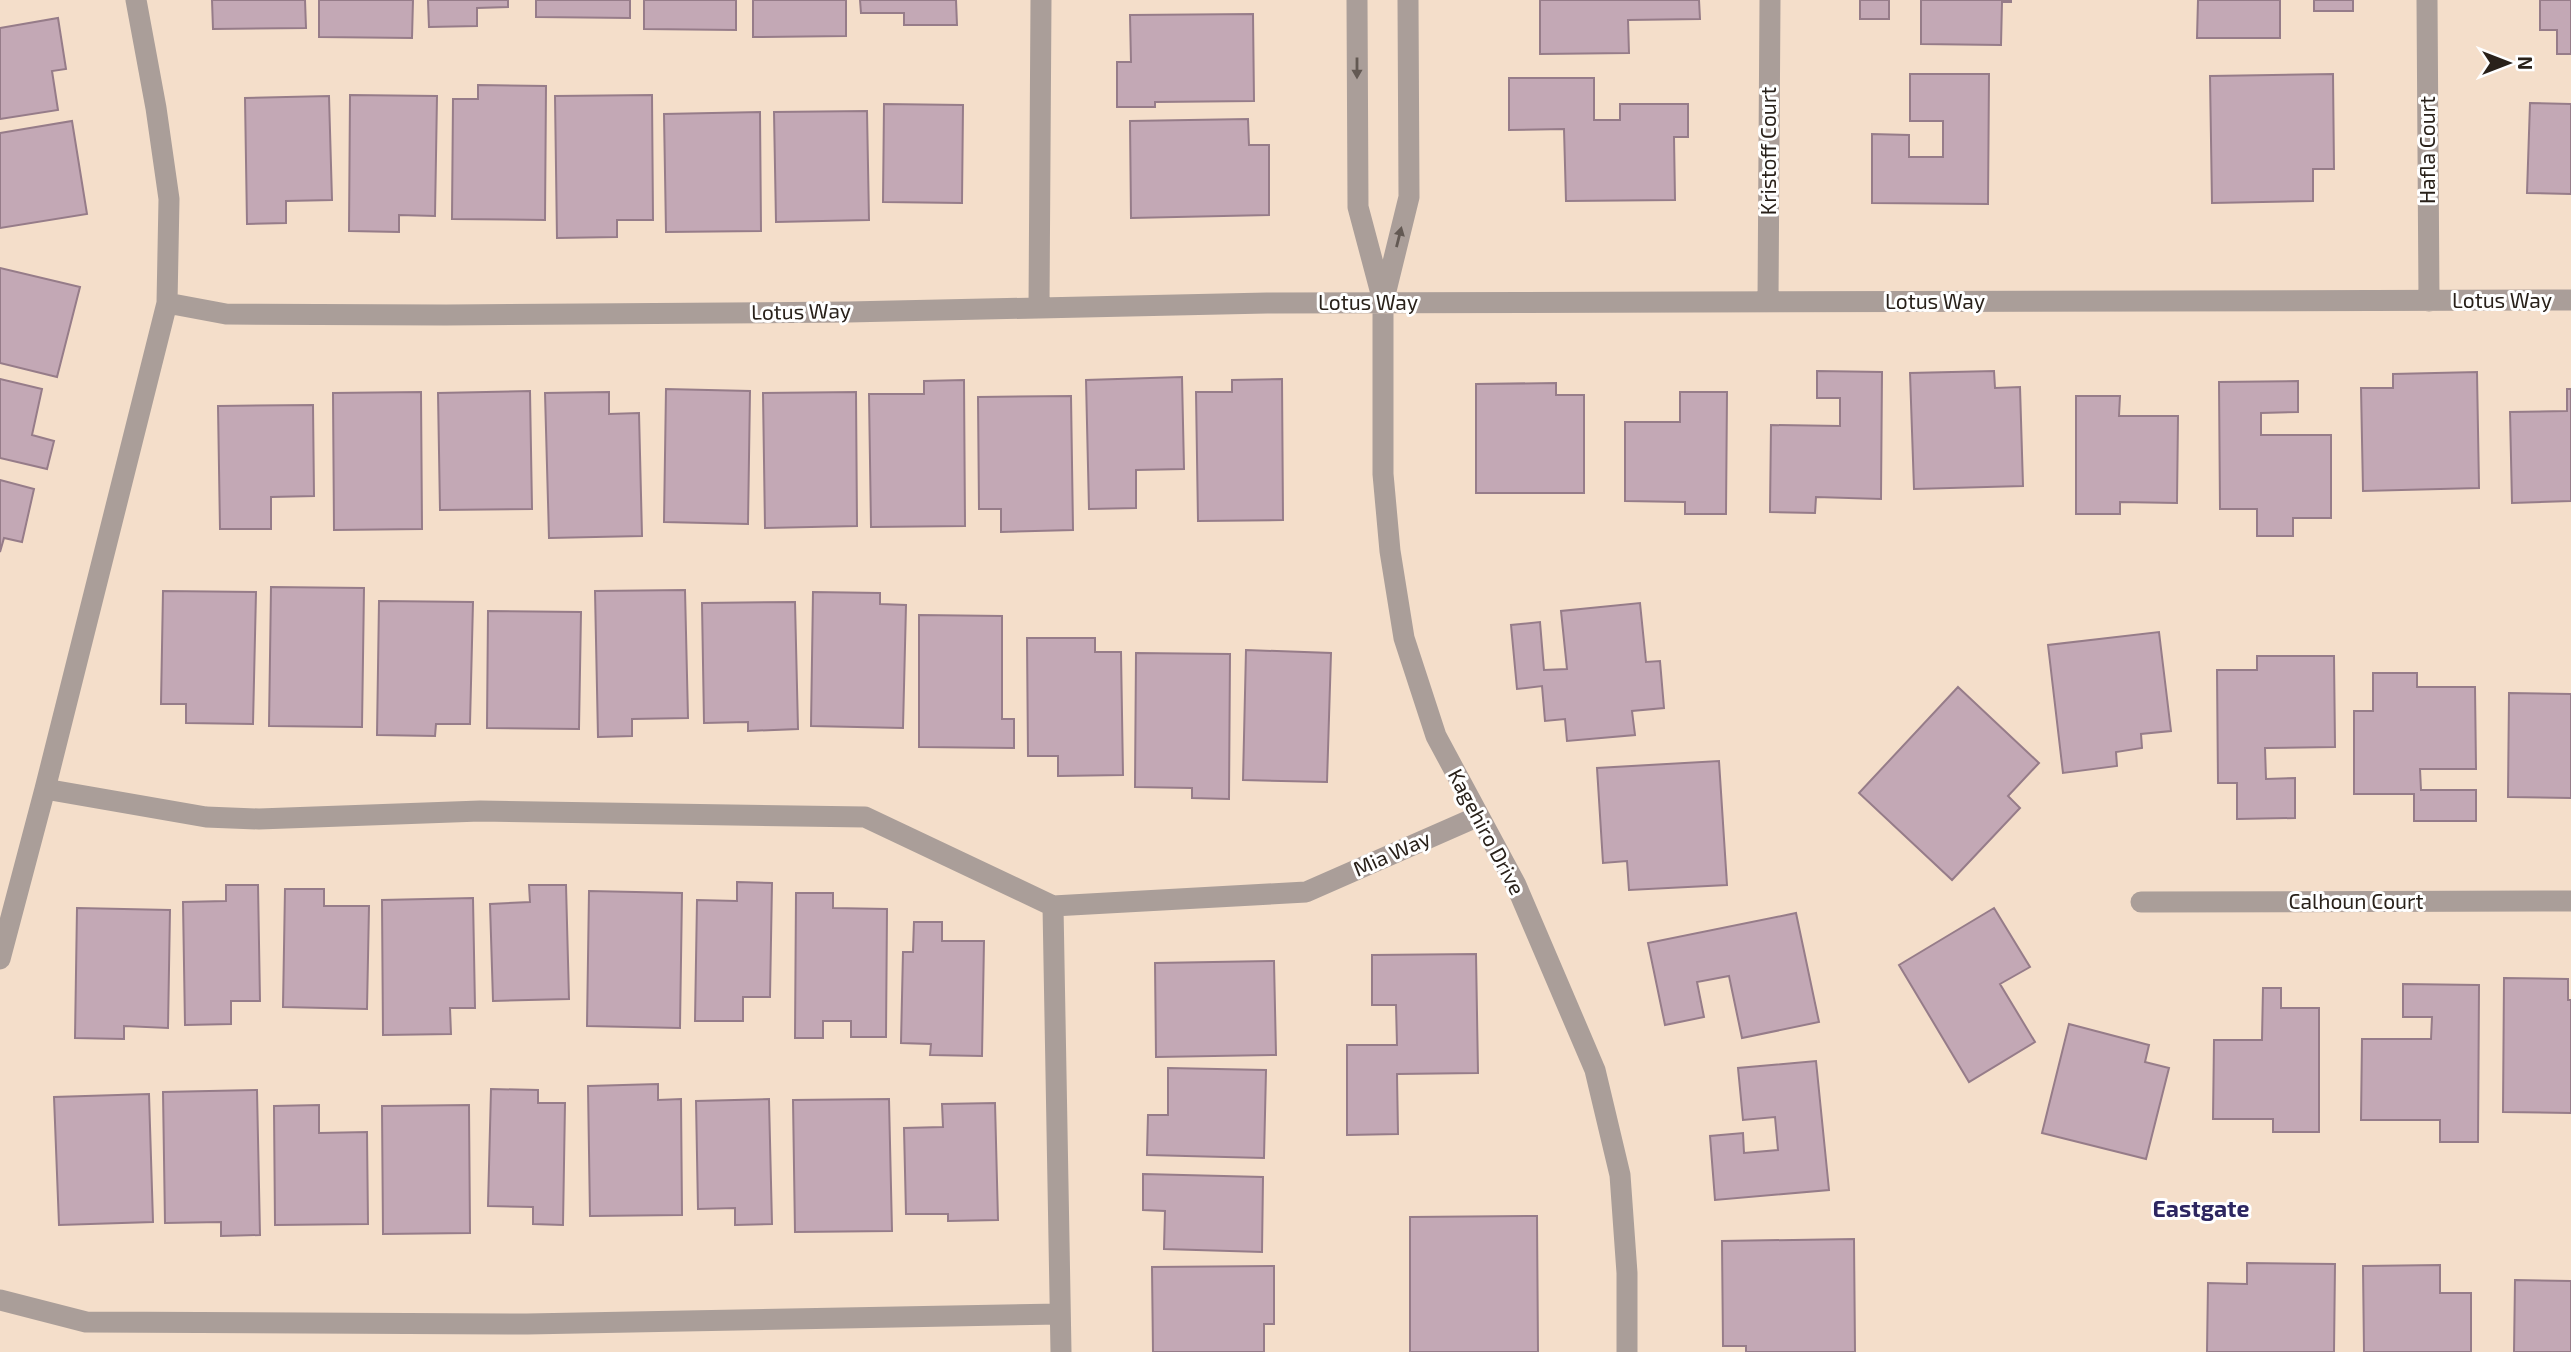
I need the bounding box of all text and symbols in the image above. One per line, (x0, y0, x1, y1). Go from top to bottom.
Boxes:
north arrow (2473, 28, 2543, 98)
text: N (2514, 56, 2537, 70)
one-way arrow (1352, 57, 1363, 79)
street label: Kristoff Court (1755, 87, 1780, 215)
street label: Hafla Court (2414, 96, 2439, 204)
one-way arrow (1394, 225, 1405, 247)
street label: Lotus Way (2452, 287, 2552, 312)
street label: Lotus Way (1885, 288, 1985, 313)
street label: Lotus Way (1318, 289, 1418, 314)
street label: Lotus Way (751, 297, 851, 324)
street label: Kagehiro Drive (1444, 764, 1531, 898)
street label: Mia Way (1349, 825, 1434, 881)
street label: Calhoun Court (2288, 888, 2424, 913)
district label: Eastgate (2153, 1194, 2249, 1222)

